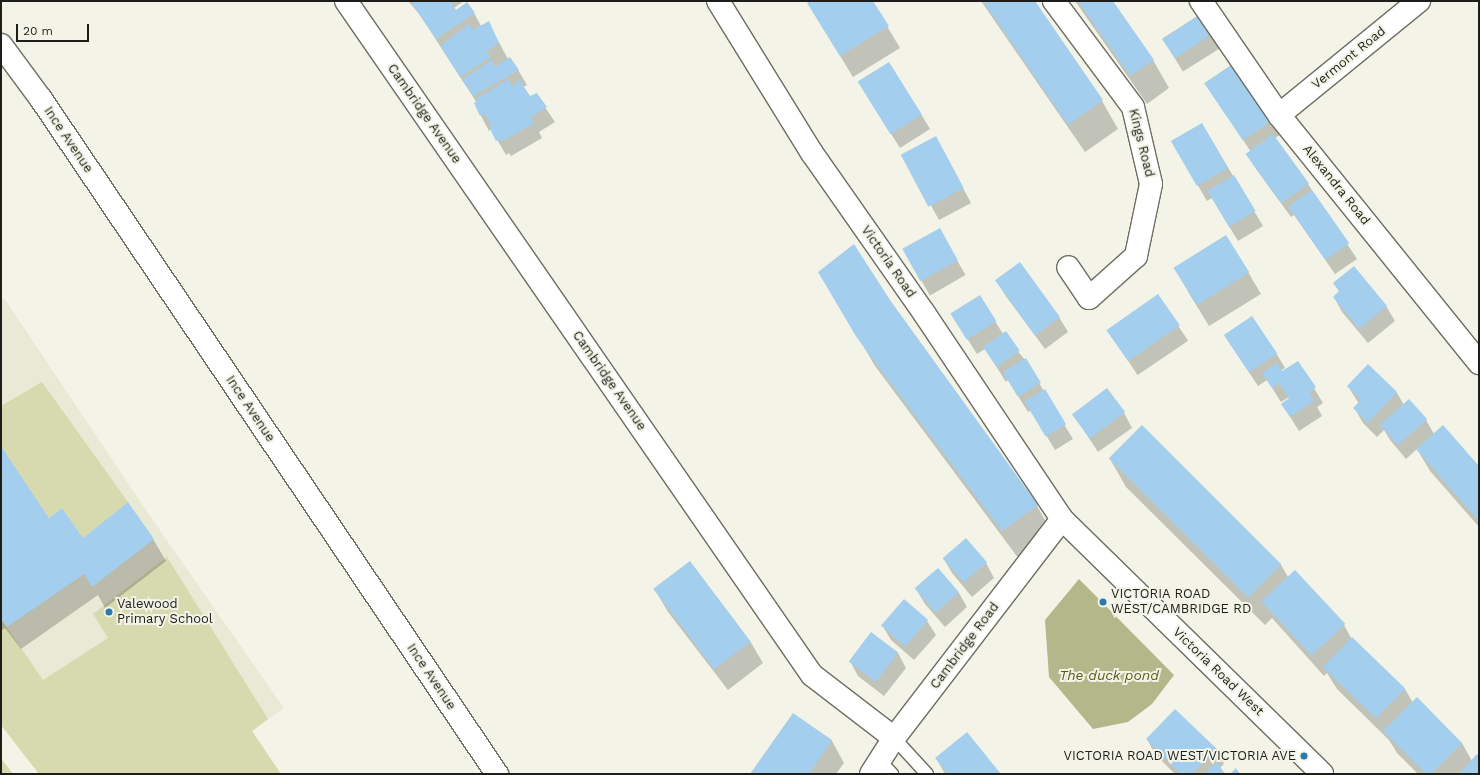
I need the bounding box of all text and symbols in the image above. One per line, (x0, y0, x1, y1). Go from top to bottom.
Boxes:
scale bar (18, 16, 91, 42)
street label: Vermont Road (1309, 23, 1389, 93)
text: 20 m (23, 24, 53, 38)
street label: Cambridge Avenue (384, 61, 464, 167)
street label: Ince Avenue (40, 104, 96, 176)
street label: Kings Road (1125, 107, 1157, 179)
street label: Alexandra Road (1299, 142, 1373, 228)
street label: Victoria Road (857, 223, 919, 301)
street label: Cambridge Avenue (569, 328, 649, 434)
street label: Ince Avenue (222, 373, 278, 445)
place label: VICTORIA ROAD WEST/CAMBRIDGE RD (1111, 587, 1251, 618)
place label: Valewood Primary School (117, 597, 213, 628)
marker: VICTORIA ROAD WEST/CAMBRIDGE RD (1098, 597, 1108, 607)
street label: Cambridge Road (927, 600, 1003, 692)
marker: Valewood Primary School (104, 607, 114, 617)
street label: Victoria Road West (1169, 624, 1267, 720)
street label: Ince Avenue (403, 641, 459, 713)
water label: The duck pond (1059, 667, 1159, 683)
place label: VICTORIA ROAD WEST/VICTORIA AVE (1062, 748, 1296, 764)
marker: VICTORIA ROAD WEST/VICTORIA AVE (1299, 751, 1309, 761)

